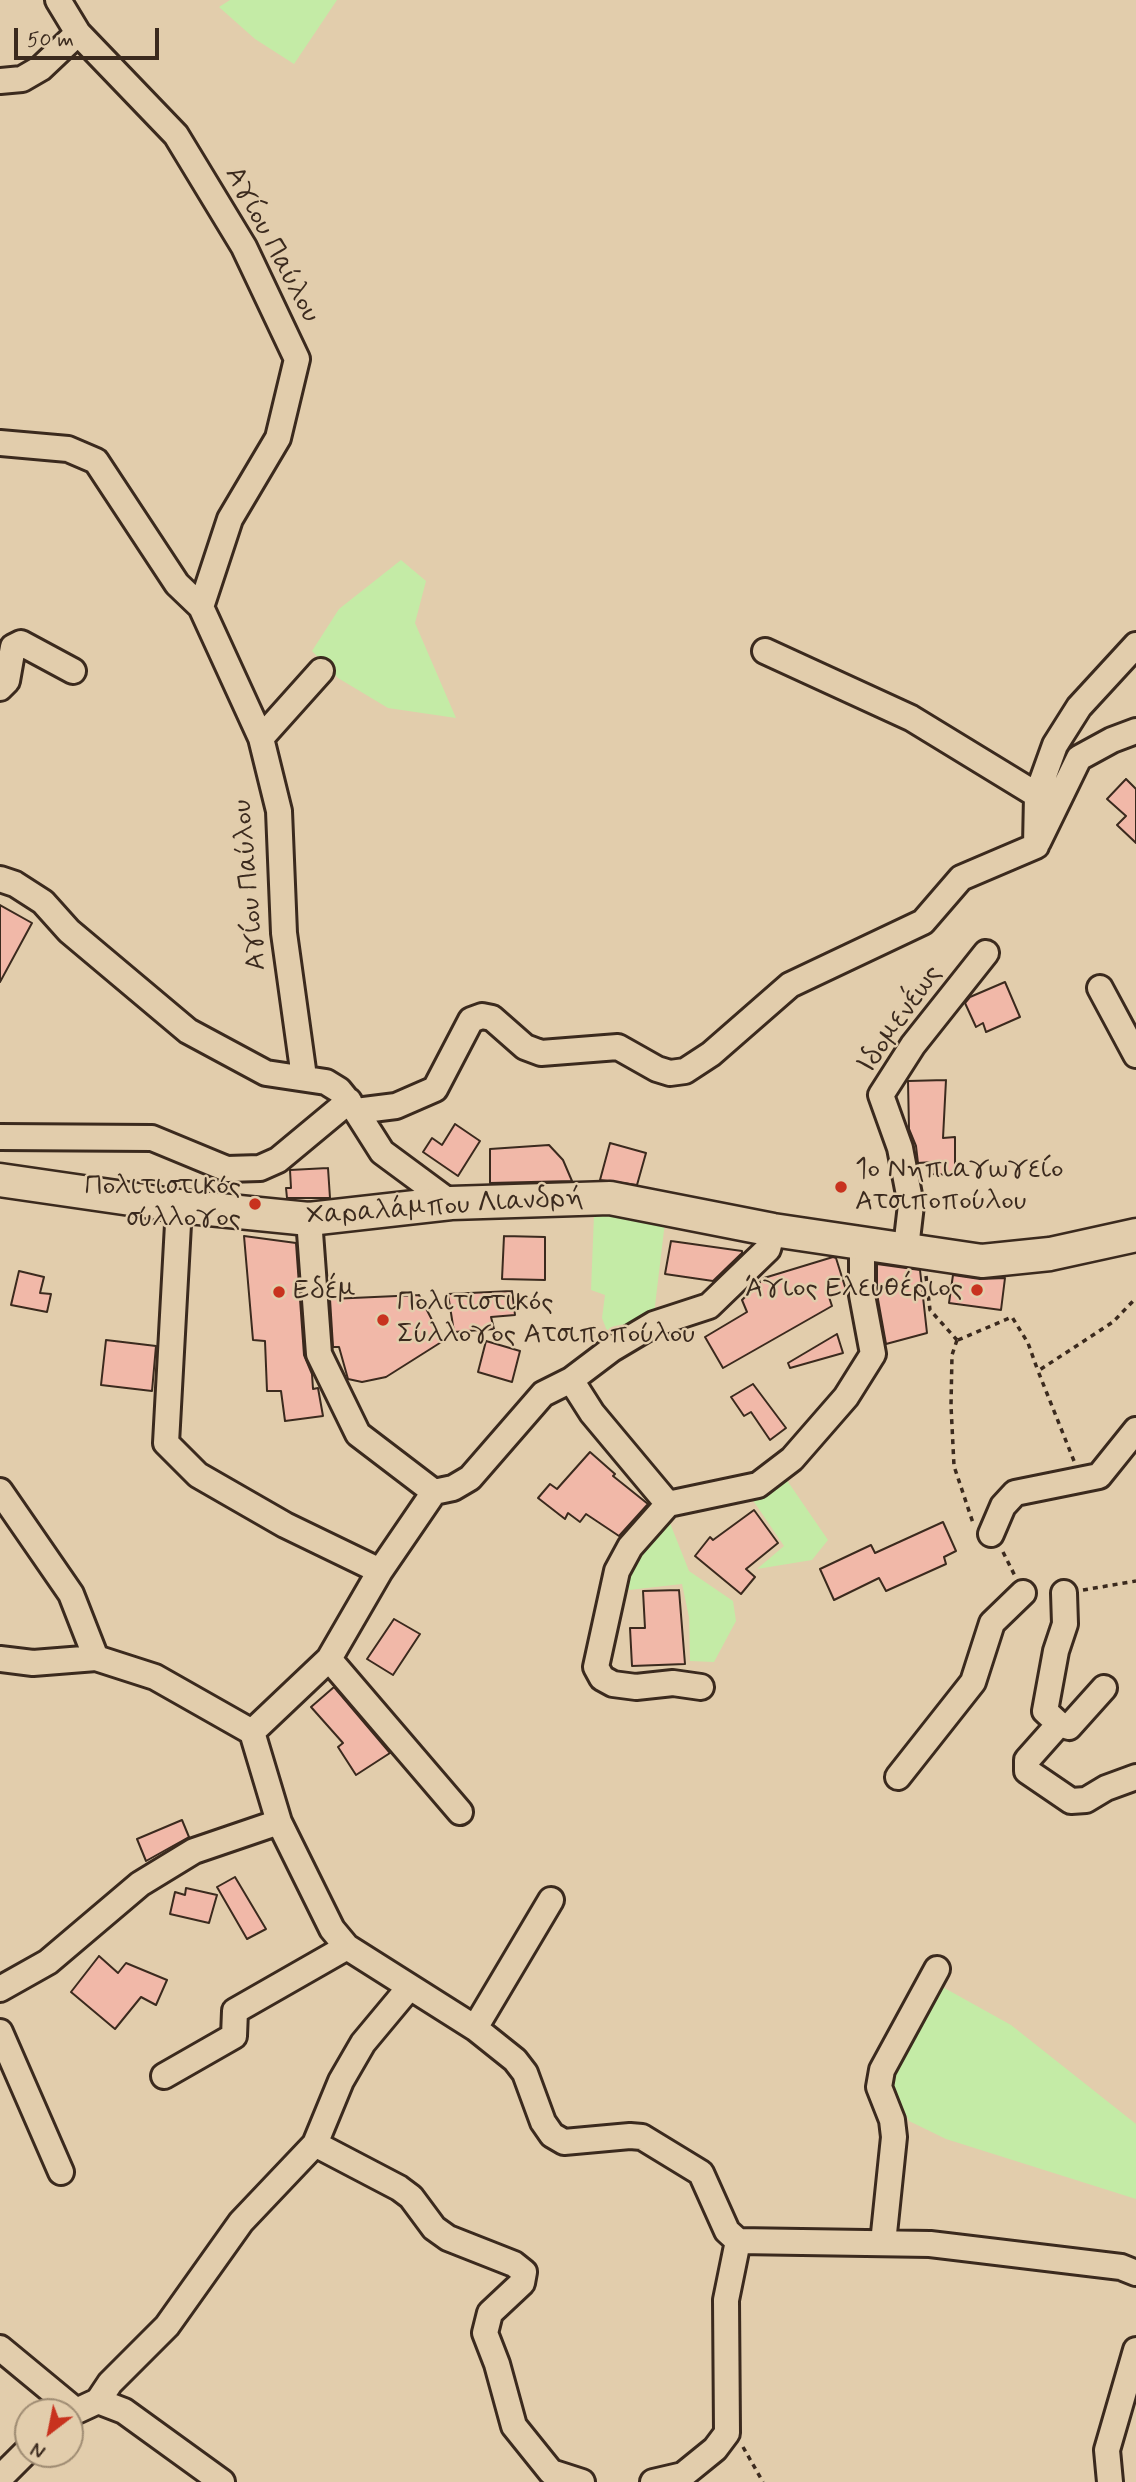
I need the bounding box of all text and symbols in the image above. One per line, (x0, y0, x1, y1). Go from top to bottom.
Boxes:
scale bar (18, 14, 163, 58)
text: 50 m (27, 26, 74, 54)
street label: Αγίου Παύλου (216, 161, 326, 329)
street label: Αγίου Παύλου (227, 798, 275, 972)
street label: Ιδομενέως (851, 959, 951, 1081)
place label: 1ο Νηπιαγωγείο Ατσιποπούλου (855, 1154, 1063, 1220)
place label: Πολιτιστικός σύλλογος (85, 1171, 241, 1237)
marker: 1ο Νηπιαγωγείο Ατσιποπούλου (833, 1179, 849, 1195)
street label: Χαραλάμπου Λιανδρή (305, 1182, 585, 1234)
marker: Πολιτιστικός σύλλογος (247, 1196, 263, 1212)
place label: Άγιος Ελευθέριος (745, 1273, 963, 1307)
place label: Εδέμ (293, 1275, 356, 1309)
marker: Άγιος Ελευθέριος (969, 1282, 985, 1298)
marker: Εδέμ (271, 1284, 287, 1300)
place label: Πολιτιστικός Σύλλογος Ατσιποπούλου (397, 1287, 695, 1353)
marker: Πολιτιστικός Σύλλογος Ατσιποπούλου (375, 1312, 391, 1328)
north arrow (14, 2398, 84, 2468)
text: N (27, 2436, 51, 2463)

